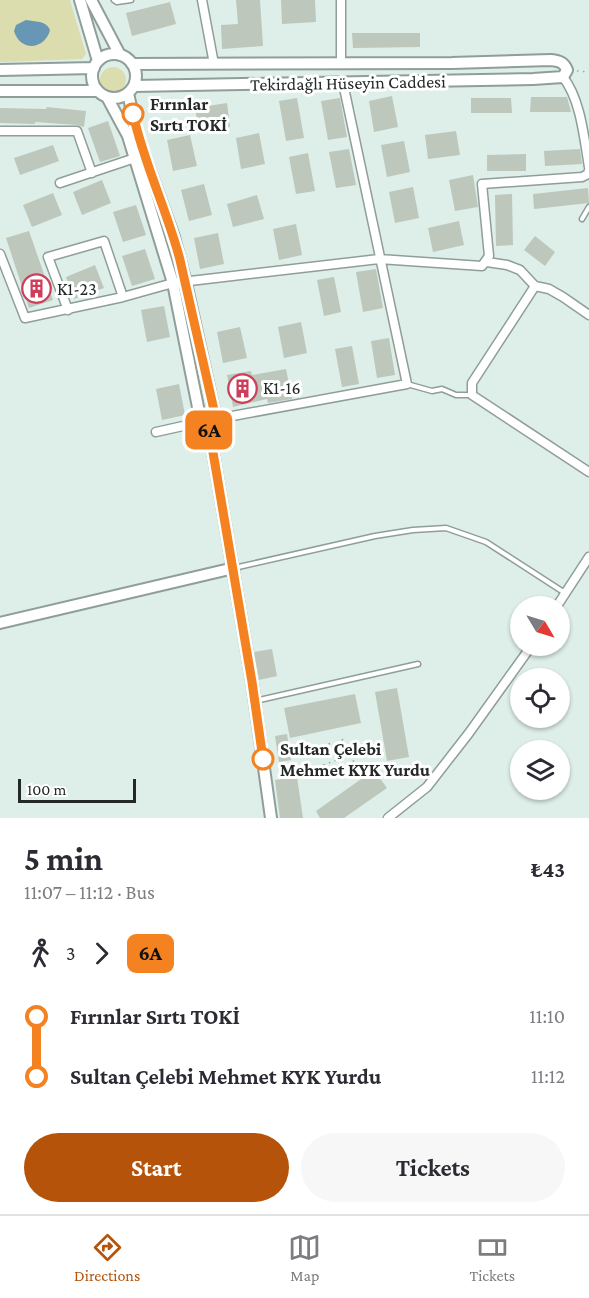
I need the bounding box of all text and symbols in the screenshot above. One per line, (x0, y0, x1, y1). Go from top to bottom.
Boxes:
street label: Tekirdağlı Hüseyin Caddesi (250, 71, 446, 95)
place label: Fırınlar Sırtı TOKİ (150, 94, 227, 135)
marker: Fırınlar Sırtı TOKİ (122, 103, 144, 125)
building icon: K1-23 (20, 273, 52, 305)
place label: K1-23 (57, 279, 97, 299)
building icon: K1-16 (226, 372, 258, 404)
place label: K1-16 (263, 378, 301, 398)
line badge: 6A (182, 410, 236, 450)
text: 6A (197, 418, 221, 442)
north arrow (510, 596, 570, 656)
map controls (510, 596, 570, 800)
button: locate (510, 668, 570, 728)
place label: Sultan Çelebi Mehmet KYK Yurdu (280, 739, 431, 780)
button: layers (510, 740, 570, 800)
marker: Sultan Çelebi Mehmet KYK Yurdu (252, 748, 274, 770)
scale bar (18, 776, 136, 804)
text: 100 m (27, 781, 66, 798)
text: 5 min (24, 840, 103, 877)
text: ₺43 (531, 857, 565, 882)
text: 11:07 – 11:12 · Bus (24, 881, 155, 903)
icon: walk (24, 937, 57, 970)
icon: forward (85, 937, 118, 970)
text: 6A (139, 941, 162, 965)
text: 3 (66, 942, 76, 964)
text: Fırınlar Sırtı TOKİ (70, 1004, 240, 1029)
text: 11:10 (529, 1005, 565, 1027)
text: Sultan Çelebi Mehmet KYK Yurdu (70, 1064, 381, 1089)
text: 11:12 (531, 1065, 565, 1087)
button: Start (24, 1133, 289, 1202)
button: Tickets (301, 1133, 565, 1202)
tab: Directions (74, 1231, 140, 1284)
tab: Map (288, 1231, 321, 1284)
tab: Tickets (469, 1231, 515, 1284)

